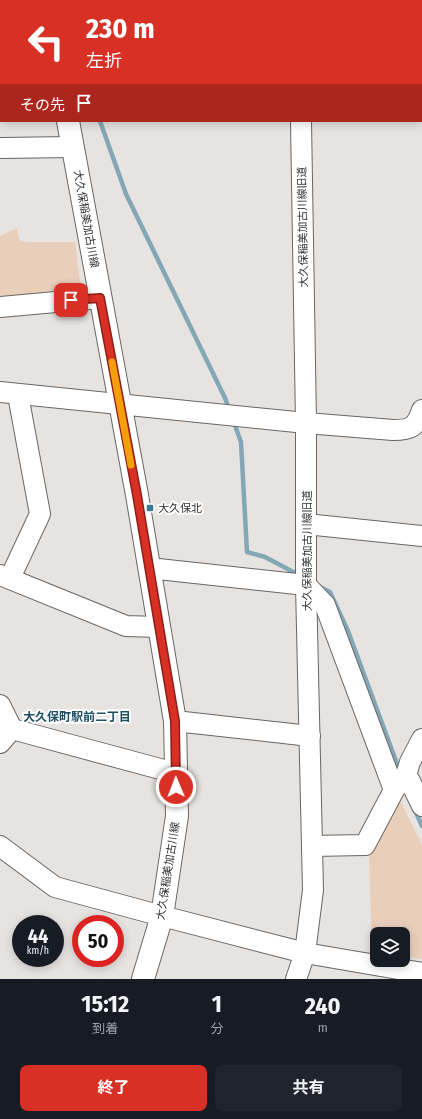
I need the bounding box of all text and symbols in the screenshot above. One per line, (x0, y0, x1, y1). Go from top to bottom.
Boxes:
text: 230 m (86, 12, 155, 45)
icon: left (20, 16, 72, 68)
text: 左折 (86, 50, 122, 72)
icon: arrive (73, 92, 95, 114)
text: その先 (20, 96, 65, 114)
street label: 大久保稲美加古川線旧道 (295, 166, 311, 288)
street label: 大久保稲美加古川線 (71, 169, 101, 269)
pin (54, 283, 88, 317)
icon: arrive (60, 289, 82, 311)
street label: 大久保稲美加古川線旧道 (301, 491, 314, 612)
place label: 大久保北 (158, 502, 202, 515)
marker: 大久保北 (145, 503, 155, 513)
district label: 大久保町駅前二丁目 (23, 710, 131, 724)
position arrow (155, 766, 197, 808)
street label: 大久保稲美加古川線 (154, 821, 182, 921)
speed limit sign: 50 (72, 915, 124, 967)
text: 44 (28, 924, 48, 948)
map controls (370, 927, 410, 967)
button: layers (370, 927, 410, 967)
text: km/h (27, 945, 49, 957)
text: 15:12 (81, 990, 129, 1018)
text: 1 (212, 990, 222, 1018)
text: 240 (305, 992, 341, 1020)
text: m (318, 1020, 328, 1035)
text: 到着 (92, 1021, 118, 1036)
text: 分 (210, 1021, 223, 1036)
button: 終了 (20, 1065, 207, 1111)
button: 共有 (215, 1065, 402, 1111)

